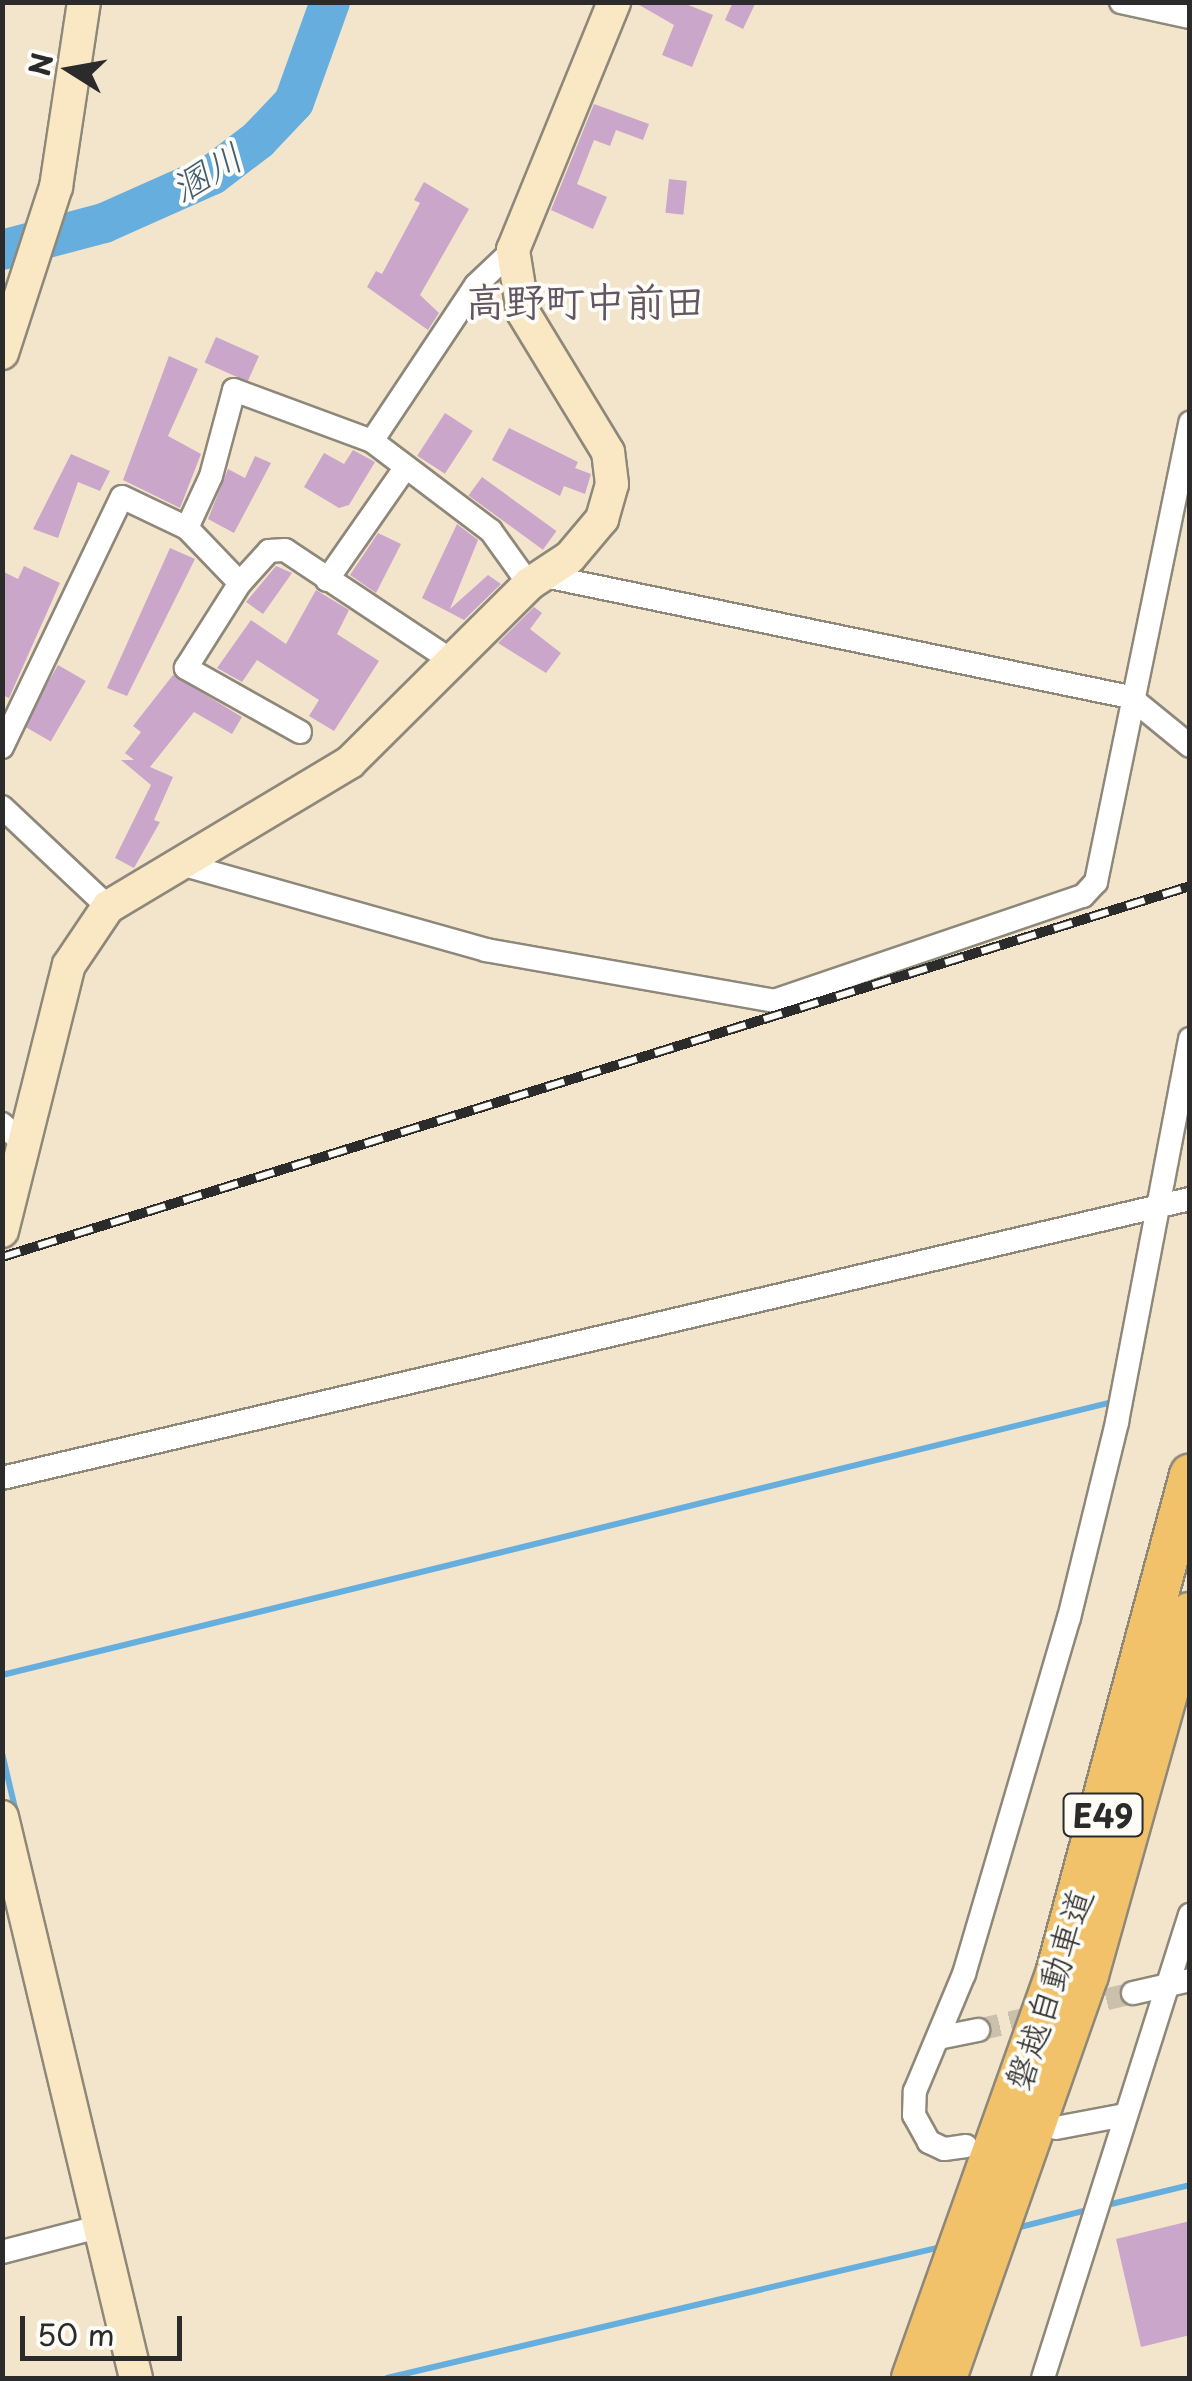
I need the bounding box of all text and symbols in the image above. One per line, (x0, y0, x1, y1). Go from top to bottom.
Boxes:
north arrow (20, 20, 120, 120)
text: N (17, 49, 63, 79)
water label: 溷川 (162, 132, 250, 210)
district label: 高野町中前田 (465, 276, 705, 324)
road number: E49 (1060, 1788, 1146, 1842)
street label: 磐越自動車道 (996, 1883, 1100, 2095)
scale bar (25, 2296, 188, 2358)
text: 50 m (37, 2311, 115, 2356)

